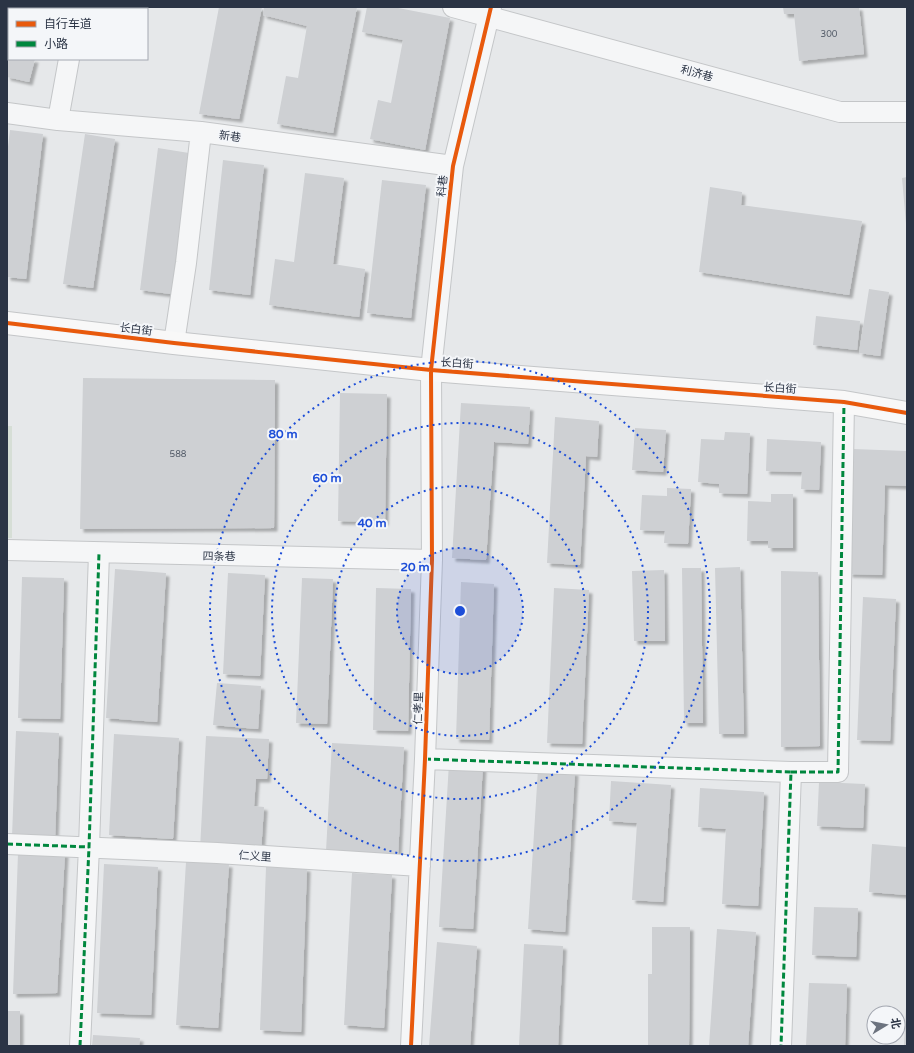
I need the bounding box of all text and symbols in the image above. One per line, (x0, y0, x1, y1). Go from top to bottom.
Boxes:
legend (8, 8, 148, 60)
text: 自行车道 (44, 17, 92, 31)
house number: 300 (821, 29, 838, 40)
text: 小路 (44, 37, 68, 51)
street label: 利济巷 (679, 63, 714, 84)
street label: 新巷 (218, 129, 242, 144)
street label: 科巷 (435, 174, 450, 198)
street label: 长白街 (119, 321, 153, 338)
street label: 长白街 (440, 356, 474, 371)
street label: 长白街 (763, 381, 797, 396)
text: 80 m (268, 427, 298, 441)
house number: 588 (170, 449, 187, 460)
text: 60 m (312, 471, 342, 485)
text: 40 m (357, 516, 387, 530)
street label: 四条巷 (202, 550, 236, 563)
text: 20 m (400, 560, 430, 574)
centre of rings (453, 604, 467, 618)
street label: 仁孝里 (411, 691, 426, 725)
street label: 仁义里 (238, 849, 272, 864)
north arrow (866, 1005, 906, 1045)
text: 北 (888, 1017, 903, 1030)

